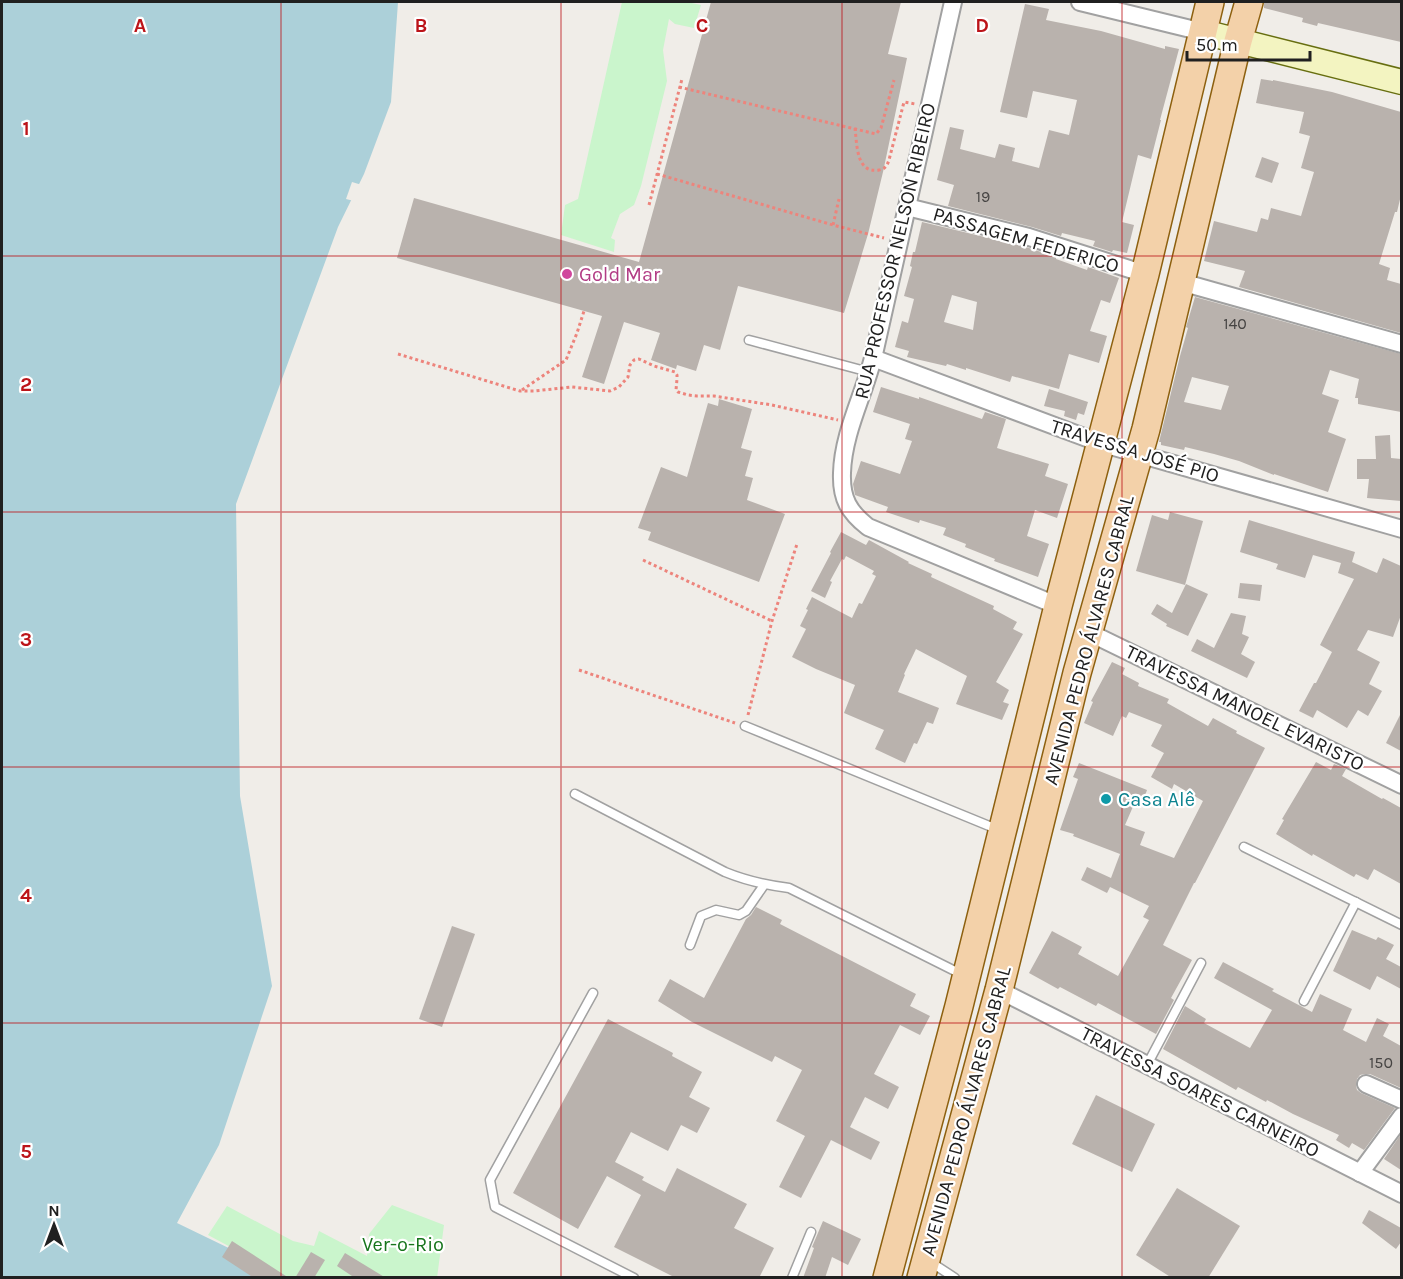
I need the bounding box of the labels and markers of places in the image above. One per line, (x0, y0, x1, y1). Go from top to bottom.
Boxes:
place label: Gold Mar (579, 263, 661, 286)
marker: Gold Mar (560, 267, 574, 281)
place label: Casa Alê (1118, 788, 1195, 811)
marker: Casa Alê (1099, 792, 1113, 806)

